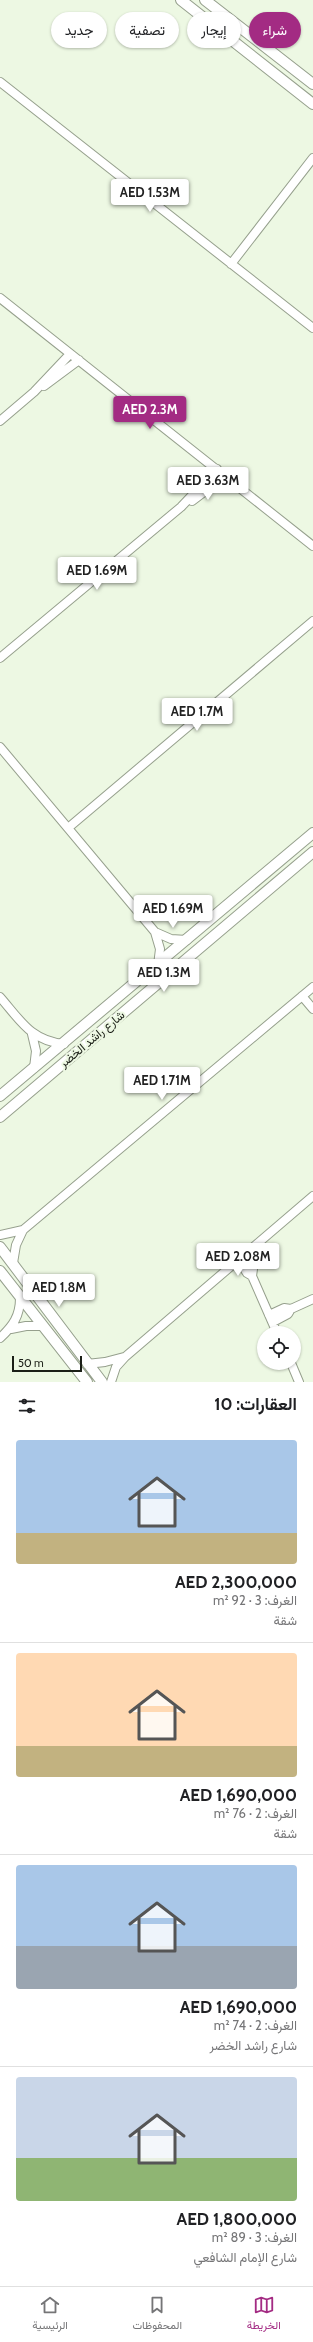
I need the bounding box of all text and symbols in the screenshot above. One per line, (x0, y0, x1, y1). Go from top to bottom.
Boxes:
chip: جديد (51, 12, 107, 48)
chip: تصفية (115, 12, 179, 48)
chip: إيجار (187, 12, 241, 48)
chip: شراء (249, 12, 301, 48)
pin: AED 1.53M (104, 179, 196, 213)
text: AED 1.53M (120, 184, 180, 200)
pin: AED 2.3M (109, 396, 191, 430)
text: AED 2.3M (122, 401, 178, 417)
pin: AED 3.63M (162, 467, 254, 501)
text: AED 3.63M (177, 472, 239, 488)
pin: AED 1.69M (51, 557, 143, 591)
text: AED 1.69M (67, 562, 127, 578)
pin: AED 1.7M (156, 698, 238, 732)
text: AED 1.7M (171, 703, 223, 719)
pin: AED 1.69M (127, 895, 219, 929)
text: AED 1.69M (143, 900, 203, 916)
pin: AED 1.3M (123, 959, 205, 993)
text: AED 1.3M (137, 964, 191, 980)
street label: شارع راشد الخضر (55, 1007, 129, 1073)
pin: AED 1.71M (116, 1067, 208, 1101)
text: AED 1.71M (133, 1072, 191, 1088)
pin: AED 2.08M (192, 1243, 284, 1277)
text: AED 2.08M (205, 1248, 271, 1264)
pin: AED 1.8M (18, 1274, 100, 1308)
text: AED 1.8M (32, 1279, 86, 1295)
map controls (257, 1326, 301, 1370)
button: locate (257, 1326, 301, 1370)
scale bar (12, 1354, 82, 1373)
text: 50 m (18, 1356, 44, 1370)
text: العقارات: 10 (214, 1394, 297, 1414)
icon: filters (16, 1395, 38, 1417)
icon: home (121, 1466, 193, 1538)
text: AED 2,300,000 (175, 1572, 297, 1592)
text: الغرف: 3 · 92 m² (213, 1592, 297, 1608)
text: شقة (274, 1612, 297, 1628)
icon: home (121, 1679, 193, 1751)
text: AED 1,690,000 (180, 1785, 297, 1805)
text: الغرف: 2 · 76 m² (214, 1805, 297, 1821)
text: شقة (274, 1825, 297, 1841)
icon: home (121, 1891, 193, 1963)
text: AED 1,690,000 (180, 1997, 297, 2017)
text: الغرف: 2 · 74 m² (214, 2017, 297, 2033)
text: شارع راشد الخضر (209, 2037, 297, 2053)
icon: home (121, 2103, 193, 2175)
text: AED 1,800,000 (177, 2209, 297, 2229)
text: الغرف: 3 · 89 m² (212, 2229, 297, 2245)
text: شارع الإمام الشافعي (194, 2249, 297, 2265)
tab: الرئيسية (32, 2294, 68, 2335)
tab: المحفوظات (133, 2294, 182, 2335)
tab: الخريطة (247, 2294, 281, 2335)

